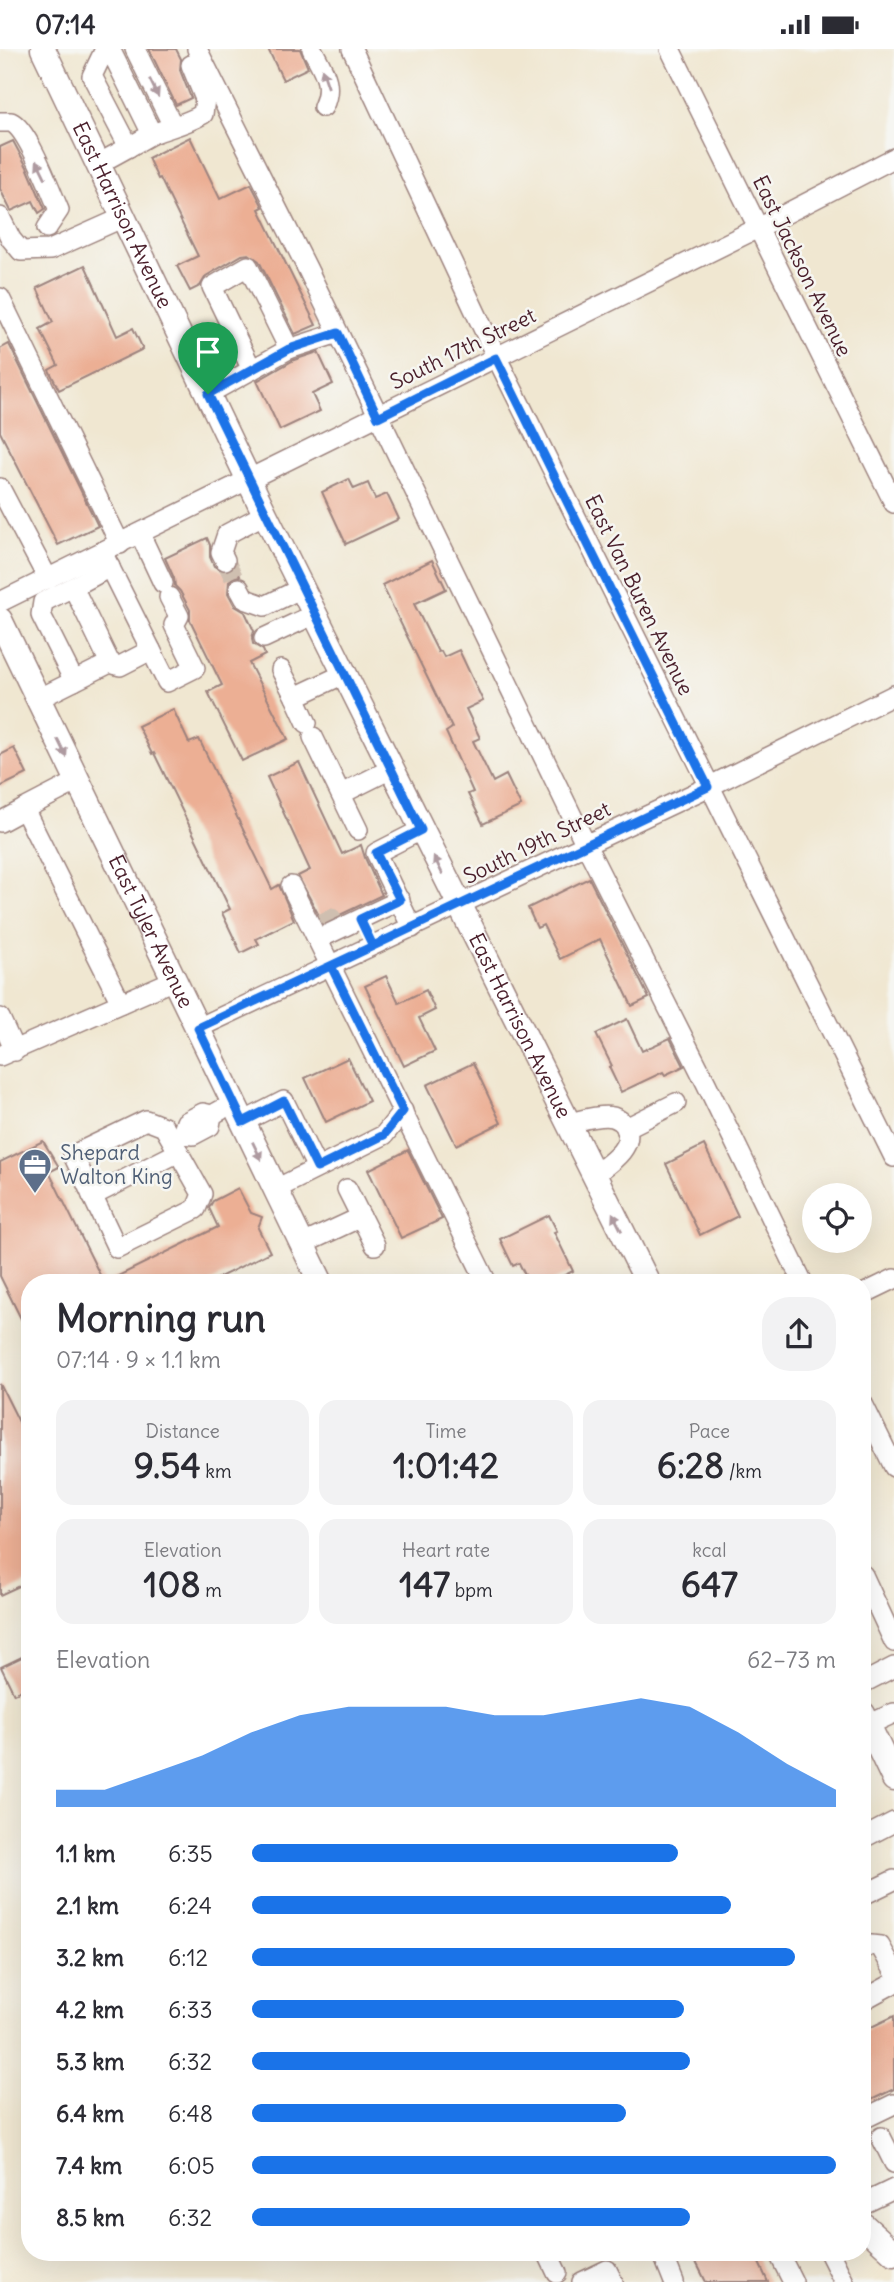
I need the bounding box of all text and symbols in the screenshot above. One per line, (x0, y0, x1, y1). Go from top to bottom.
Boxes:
text: 07:14 (35, 8, 96, 41)
one-way arrow (319, 67, 330, 88)
one-way arrow (149, 78, 160, 98)
street label: East Harrison Avenue (67, 117, 179, 313)
one-way arrow (35, 159, 47, 179)
street label: East Jackson Avenue (747, 171, 858, 361)
street label: South 17th Street (385, 302, 540, 395)
pin (178, 322, 238, 394)
icon: arrive (189, 333, 227, 371)
street label: East Van Buren Avenue (579, 490, 700, 700)
one-way arrow (56, 738, 67, 758)
street label: South 19th Street (459, 795, 615, 890)
street label: East Tyler Avenue (103, 850, 200, 1012)
one-way arrow (433, 855, 444, 875)
street label: East Harrison Avenue (463, 928, 578, 1123)
place label: Shepard Walton King (60, 1139, 173, 1190)
one-way arrow (252, 1141, 263, 1161)
office icon: Shepard Walton King (16, 1146, 54, 1195)
map controls (802, 1183, 872, 1253)
button: locate (802, 1183, 872, 1253)
one-way arrow (612, 1212, 623, 1232)
text: Morning run (56, 1295, 266, 1342)
button: share (762, 1297, 836, 1371)
text: 07:14 · 9 × 1.1 km (56, 1345, 221, 1374)
text: Distance (146, 1419, 220, 1443)
text: Time (425, 1419, 467, 1443)
text: Pace (689, 1419, 730, 1443)
text: 9.54 (134, 1443, 201, 1487)
text: 1:01:42 (393, 1443, 499, 1487)
text: 6:28 (657, 1443, 724, 1487)
text: km (201, 1459, 232, 1483)
text: /km (724, 1459, 762, 1483)
text: Elevation (144, 1538, 222, 1562)
text: Heart rate (402, 1538, 490, 1562)
text: kcal (692, 1538, 726, 1562)
text: 108 (144, 1562, 201, 1606)
text: 147 (399, 1562, 450, 1606)
text: 647 (681, 1562, 738, 1606)
text: m (201, 1578, 222, 1602)
text: bpm (450, 1578, 493, 1602)
text: Elevation (56, 1645, 150, 1674)
text: 62–73 m (747, 1645, 836, 1674)
text: 1.1 km (56, 1839, 115, 1868)
text: 6:35 (168, 1839, 213, 1868)
text: 2.1 km (56, 1891, 119, 1920)
text: 6:24 (168, 1891, 212, 1920)
text: 3.2 km (56, 1943, 124, 1972)
text: 6:12 (168, 1943, 208, 1972)
text: 4.2 km (56, 1995, 124, 2024)
text: 6:33 (168, 1995, 213, 2024)
text: 5.3 km (56, 2047, 124, 2076)
text: 6:32 (168, 2047, 212, 2076)
text: 6.4 km (56, 2099, 124, 2128)
text: 6:48 (168, 2099, 213, 2128)
text: 7.4 km (56, 2151, 122, 2180)
text: 6:05 (168, 2151, 215, 2180)
text: 8.5 km (56, 2203, 125, 2232)
text: 6:32 (168, 2203, 212, 2232)

